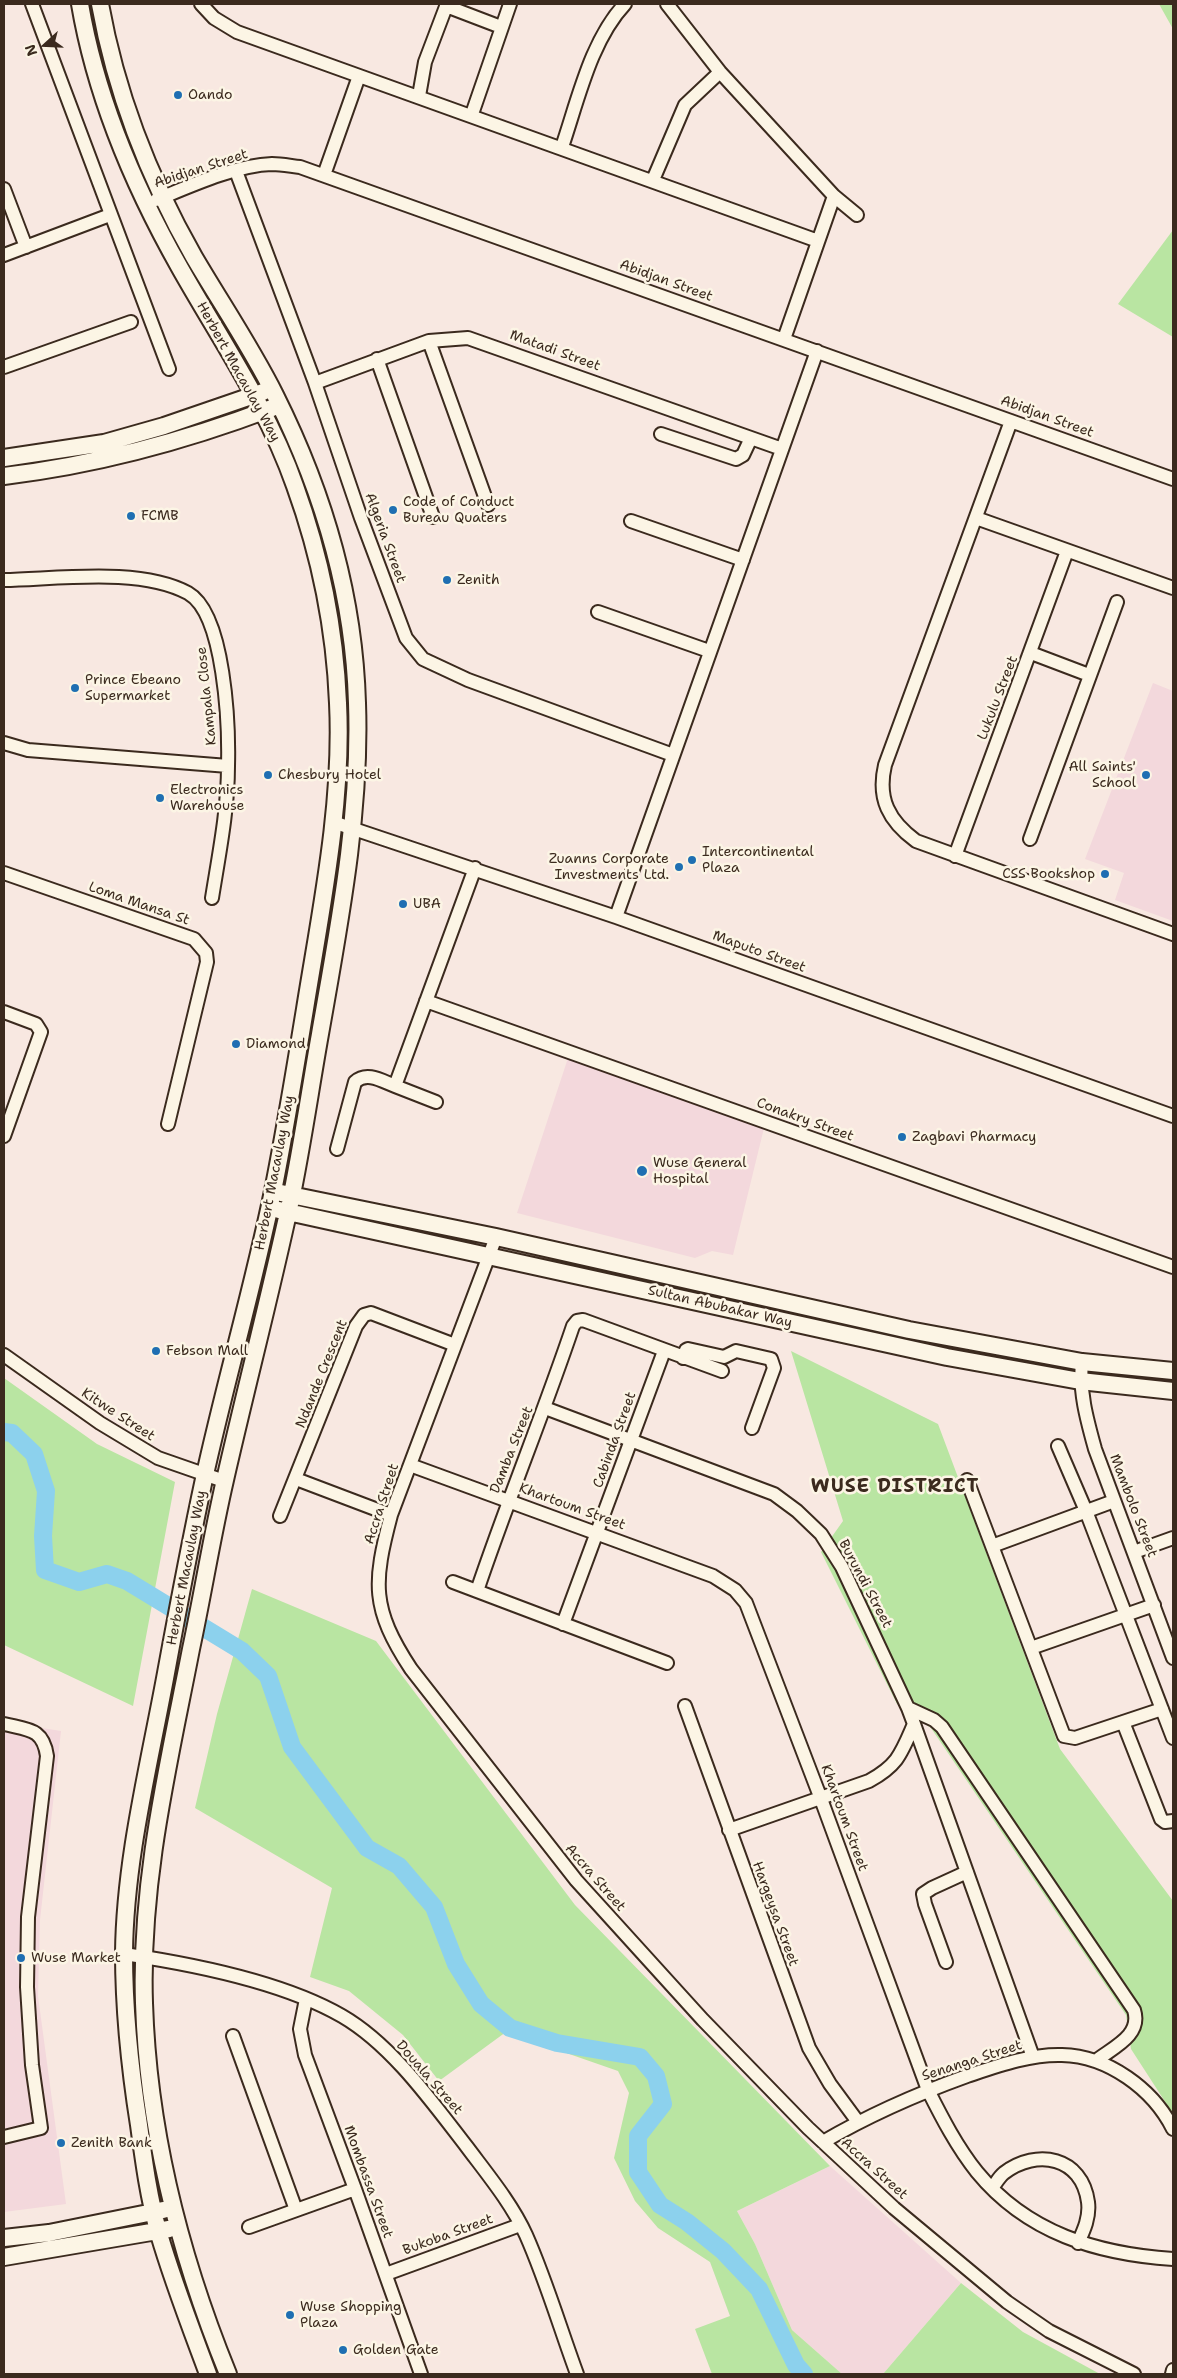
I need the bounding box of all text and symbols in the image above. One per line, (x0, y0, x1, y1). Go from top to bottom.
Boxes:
north arrow (20, 20, 70, 70)
text: N (21, 42, 41, 58)
place label: Oando (188, 87, 232, 103)
marker: Oando (172, 89, 184, 101)
street label: Abidjan Street (152, 146, 250, 192)
street label: Abidjan Street (617, 256, 715, 306)
street label: Herbert Macaulay Way (193, 299, 283, 445)
street label: Matadi Street (507, 327, 603, 375)
street label: Abidjan Street (998, 392, 1096, 442)
street label: Algeria Street (361, 491, 409, 585)
place label: Code of Conduct Bureau Quaters (403, 494, 514, 526)
marker: Code of Conduct Bureau Quaters (387, 504, 399, 516)
place label: FCMB (141, 508, 179, 524)
marker: FCMB (125, 510, 137, 522)
place label: Zenith (457, 572, 500, 588)
marker: Zenith (441, 574, 453, 586)
street label: Kampala Close (193, 646, 221, 746)
street label: Lukulu Street (974, 653, 1022, 743)
place label: Prince Ebeano Supermarket (85, 672, 181, 704)
marker: Prince Ebeano Supermarket (69, 682, 81, 694)
place label: All Saints' School (1068, 759, 1136, 792)
place label: Chesbury Hotel (278, 767, 381, 783)
marker: Chesbury Hotel (262, 769, 274, 781)
marker: All Saints' School (1140, 769, 1152, 781)
place label: Electronics Warehouse (170, 782, 245, 814)
marker: Electronics Warehouse (154, 792, 166, 804)
place label: Intercontinental Plaza (702, 844, 814, 876)
place label: Zuanns Corporate Investments Ltd. (549, 851, 669, 884)
marker: Intercontinental Plaza (686, 854, 698, 866)
marker: Zuanns Corporate Investments Ltd. (673, 861, 685, 873)
place label: CSS Bookshop (1002, 866, 1095, 882)
marker: CSS Bookshop (1099, 868, 1111, 880)
street label: Loma Mansa St (86, 879, 192, 929)
place label: UBA (413, 896, 441, 912)
marker: UBA (397, 898, 409, 910)
street label: Maputo Street (710, 927, 808, 977)
place label: Diamond (246, 1036, 306, 1052)
marker: Diamond (230, 1038, 242, 1050)
street label: Herbert Macaulay Way (252, 1094, 298, 1252)
street label: Conakry Street (754, 1095, 856, 1145)
place label: Zagbavi Pharmacy (912, 1129, 1036, 1145)
marker: Zagbavi Pharmacy (896, 1131, 908, 1143)
place label: Wuse General Hospital (653, 1155, 746, 1188)
marker: Wuse General Hospital (635, 1164, 649, 1178)
street label: Sultan Abubakar Way (646, 1282, 794, 1332)
street label: Ndande Crescent (293, 1317, 351, 1431)
place label: Febson Mall (166, 1343, 248, 1359)
marker: Febson Mall (150, 1345, 162, 1357)
street label: Kitwe Street (78, 1385, 158, 1445)
street label: Cabinda Street (590, 1390, 640, 1490)
street label: Damba Street (487, 1404, 537, 1496)
street label: Mambolo Street (1106, 1452, 1160, 1560)
street label: Accra Street (361, 1461, 403, 1547)
district label: WUSE DISTRICT (809, 1476, 981, 1498)
street label: Khartoum Street (516, 1480, 628, 1534)
street label: Herbert Macaulay Way (164, 1489, 210, 1647)
street label: Burundi Street (835, 1537, 895, 1631)
street label: Khartoum Street (817, 1762, 871, 1874)
street label: Accra Street (561, 1841, 629, 1915)
street label: Hargeysa Street (748, 1859, 802, 1969)
place label: Wuse Market (31, 1950, 121, 1966)
marker: Wuse Market (15, 1952, 27, 1964)
street label: Douala Street (392, 2037, 466, 2119)
street label: Senanga Street (920, 2037, 1024, 2085)
street label: Mombassa Street (340, 2123, 396, 2241)
place label: Zenith Bank (71, 2135, 152, 2151)
street label: Accra Street (837, 2135, 911, 2203)
marker: Zenith Bank (55, 2137, 67, 2149)
street label: Bukoba Street (401, 2211, 495, 2259)
place label: Wuse Shopping Plaza (300, 2299, 402, 2332)
marker: Wuse Shopping Plaza (284, 2309, 296, 2321)
place label: Golden Gate (353, 2342, 439, 2358)
marker: Golden Gate (337, 2344, 349, 2356)

